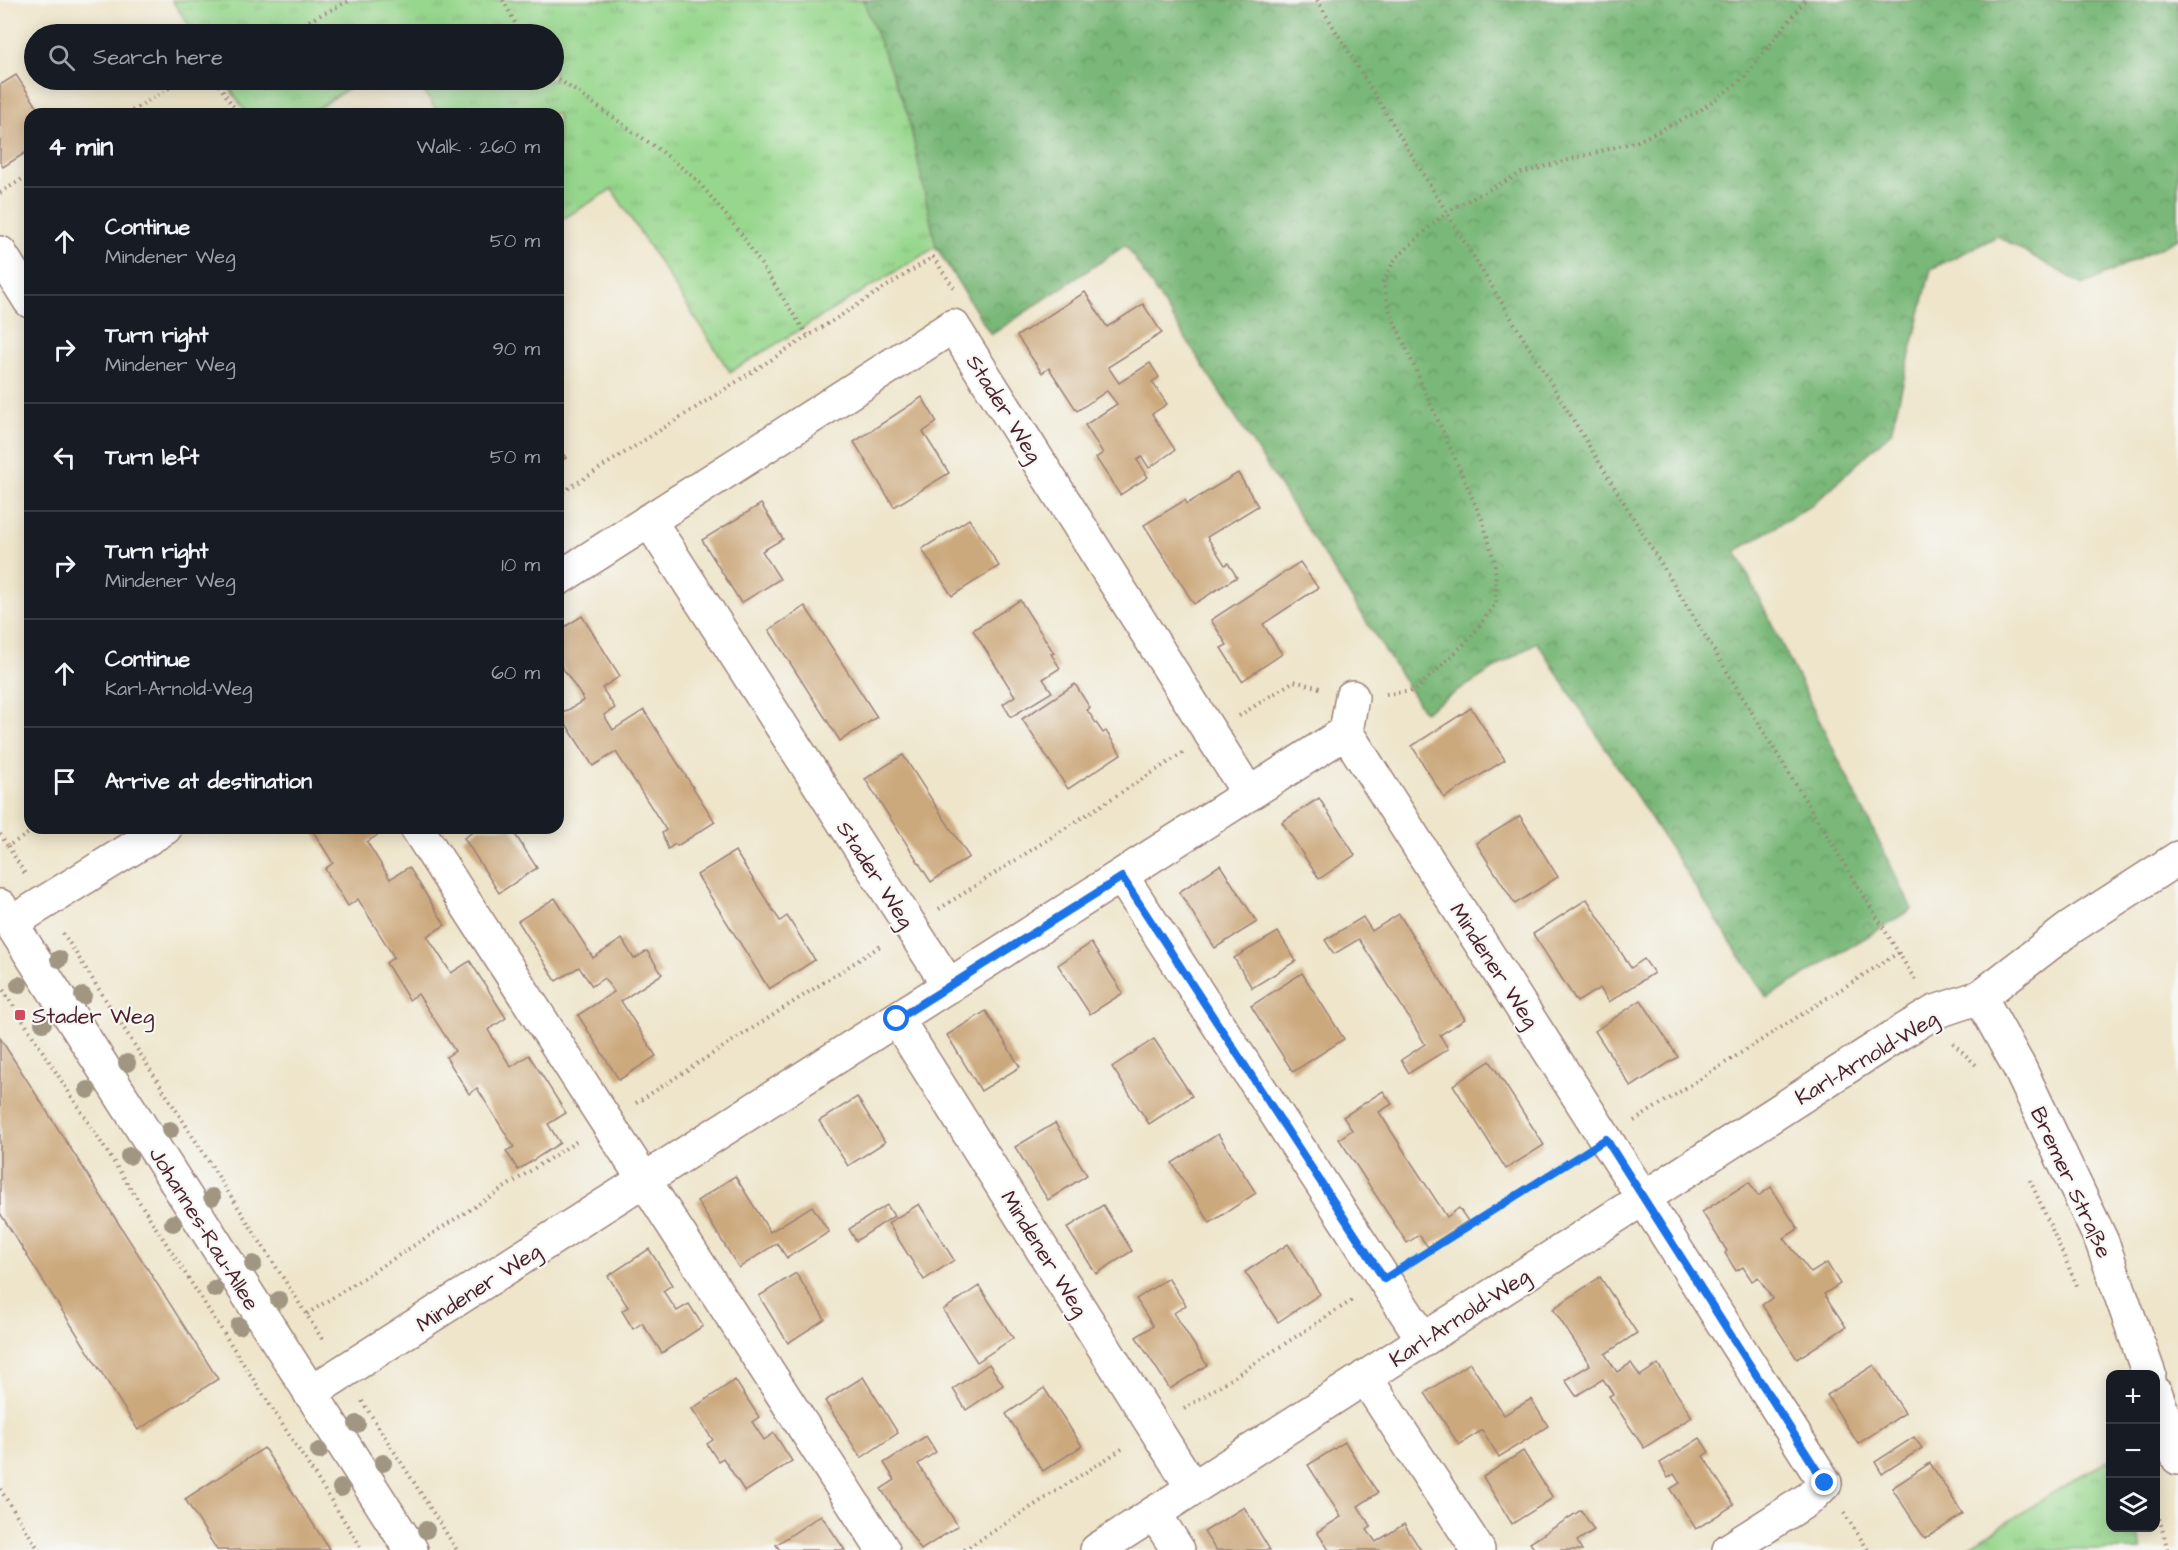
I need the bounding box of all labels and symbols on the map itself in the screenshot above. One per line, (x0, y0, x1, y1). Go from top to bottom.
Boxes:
street label: Stader Weg (957, 349, 1049, 469)
street label: Stader Weg (828, 815, 921, 935)
street label: Mindener Weg (1441, 897, 1546, 1035)
place label: Stader Weg (32, 1001, 154, 1033)
street label: Karl-Arnold-Weg (1789, 1003, 1945, 1114)
route start (883, 1005, 909, 1031)
marker: Stader Weg (13, 1008, 27, 1022)
street label: Bremer Straße (2022, 1102, 2119, 1263)
street label: Johannes-Rau-Allee (141, 1141, 267, 1317)
street label: Mindener Weg (992, 1185, 1095, 1323)
street label: Mindener Weg (410, 1236, 548, 1341)
street label: Karl-Arnold-Weg (1383, 1261, 1537, 1376)
route end (1811, 1469, 1837, 1495)

